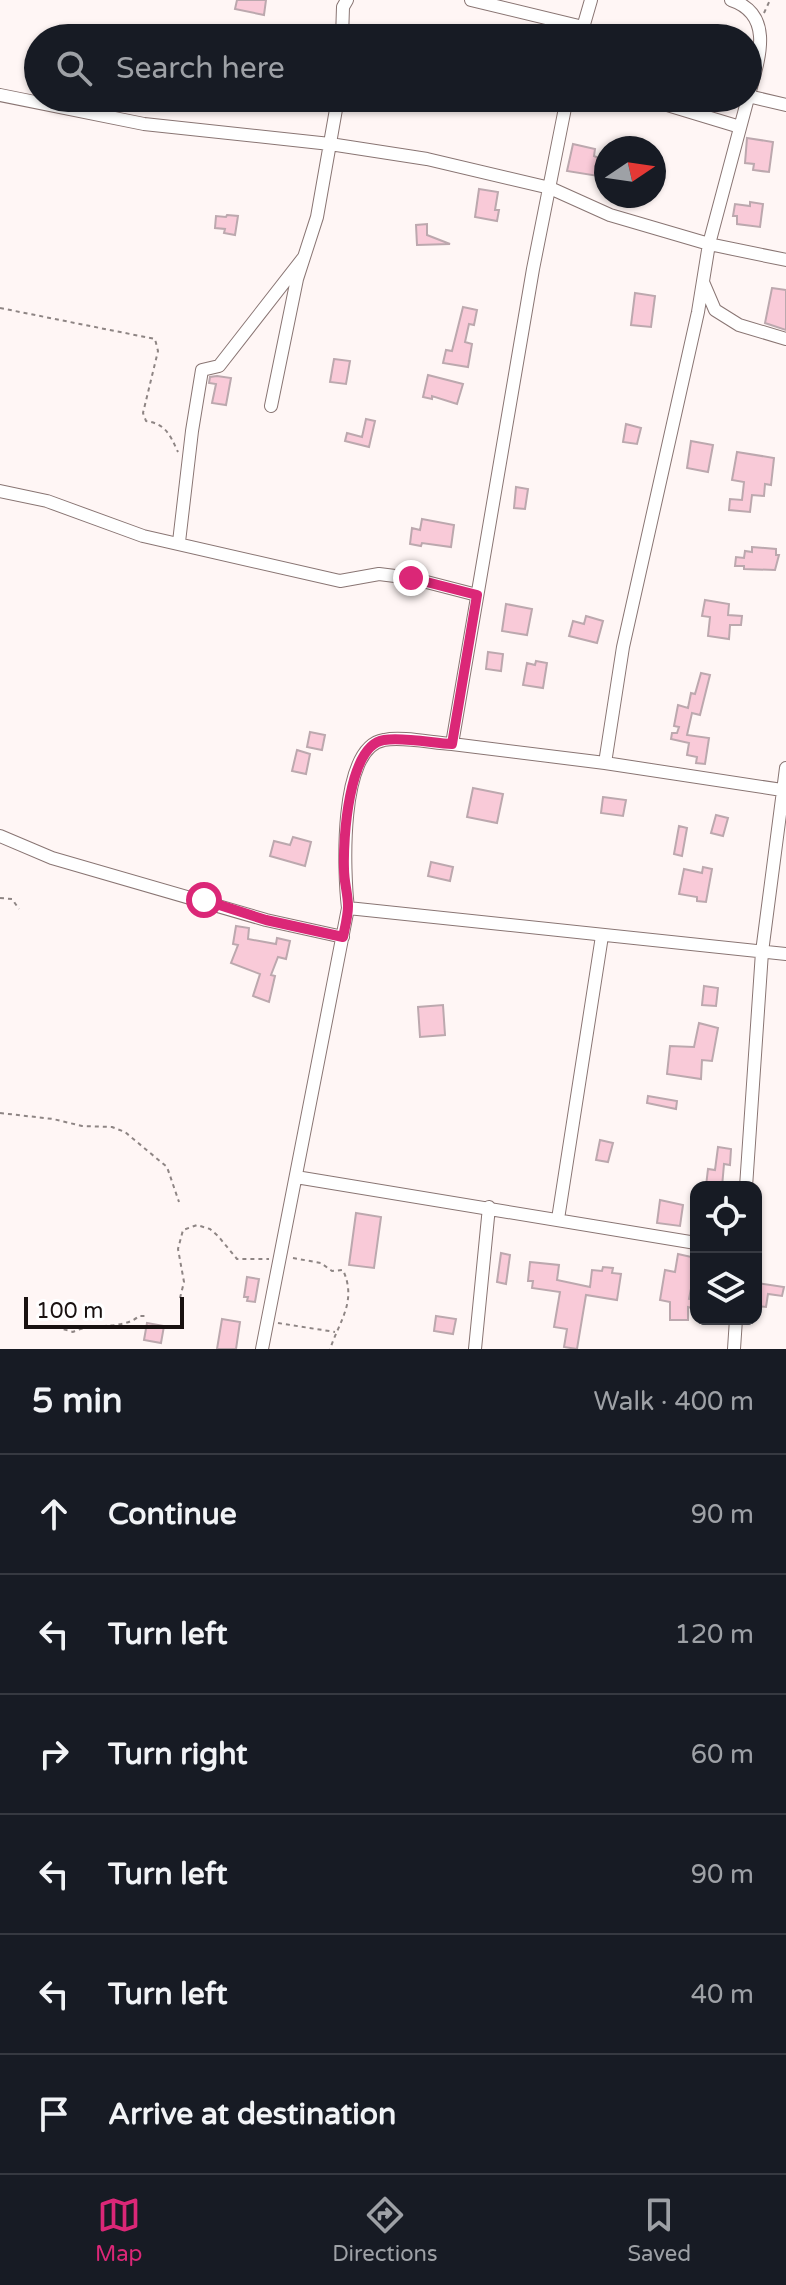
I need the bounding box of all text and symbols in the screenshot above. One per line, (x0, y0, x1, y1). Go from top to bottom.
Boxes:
search box (24, 24, 762, 112)
icon: search (52, 46, 96, 90)
text: Search here (116, 50, 285, 87)
north arrow (594, 136, 666, 208)
route end (393, 560, 429, 596)
route start (186, 882, 222, 918)
map controls (690, 1181, 762, 1325)
button: locate (690, 1181, 762, 1253)
button: layers (690, 1253, 762, 1325)
scale bar (24, 1293, 184, 1329)
text: 100 m (36, 1298, 103, 1324)
text: 5 min (32, 1381, 123, 1422)
text: Walk · 400 m (594, 1386, 754, 1417)
icon: ahead (32, 1492, 76, 1536)
text: Continue (108, 1496, 237, 1533)
text: 90 m (691, 1499, 754, 1530)
icon: left (32, 1612, 76, 1656)
text: Turn left (108, 1616, 227, 1653)
text: 120 m (674, 1619, 754, 1650)
icon: right (32, 1732, 76, 1776)
text: Turn right (108, 1736, 248, 1773)
text: 60 m (691, 1739, 754, 1770)
icon: left (32, 1852, 76, 1896)
text: Turn left (108, 1856, 227, 1893)
text: 90 m (691, 1859, 754, 1890)
icon: left (32, 1972, 76, 2016)
text: Turn left (108, 1976, 227, 2013)
text: 40 m (691, 1979, 754, 2010)
icon: arrive (32, 2092, 76, 2136)
text: Arrive at destination (108, 2096, 396, 2133)
tab: Map (95, 2193, 142, 2267)
tab: Directions (332, 2193, 438, 2267)
tab: Saved (627, 2193, 691, 2267)

